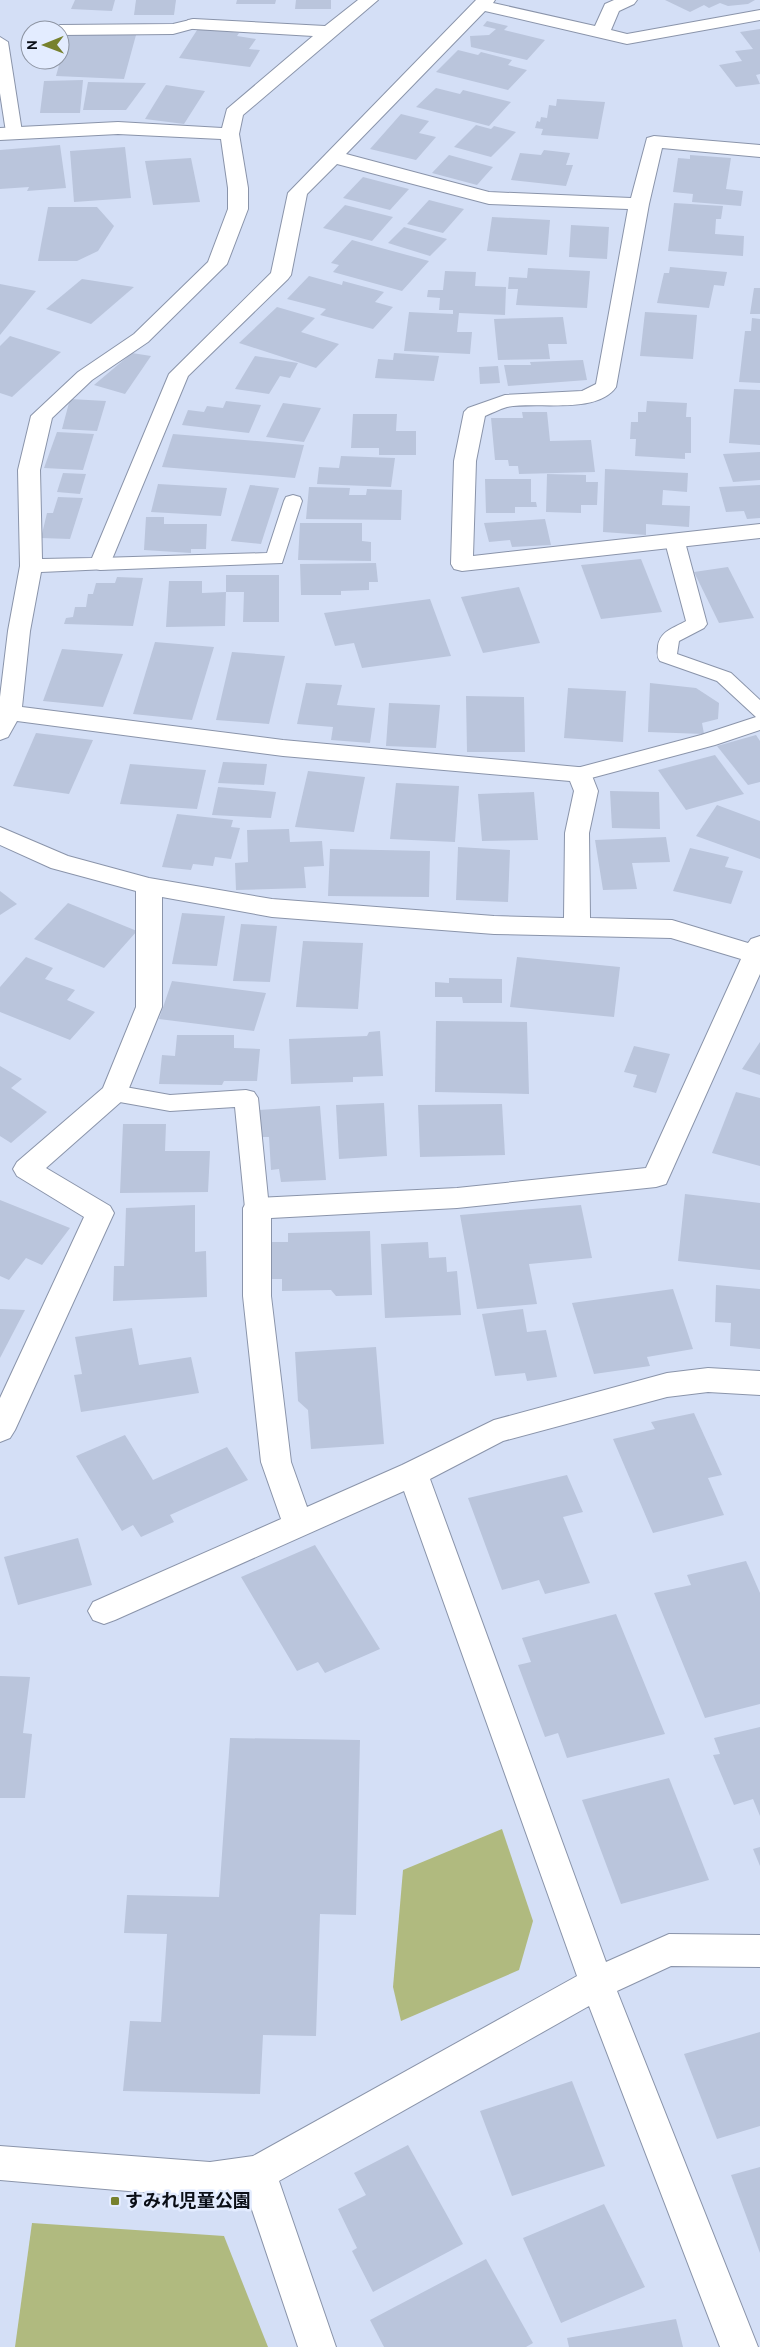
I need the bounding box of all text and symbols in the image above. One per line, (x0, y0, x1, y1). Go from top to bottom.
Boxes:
north arrow (20, 20, 70, 70)
text: N (23, 40, 41, 50)
place label: すみれ児童公園 (125, 2190, 251, 2212)
marker: すみれ児童公園 (109, 2195, 121, 2207)

